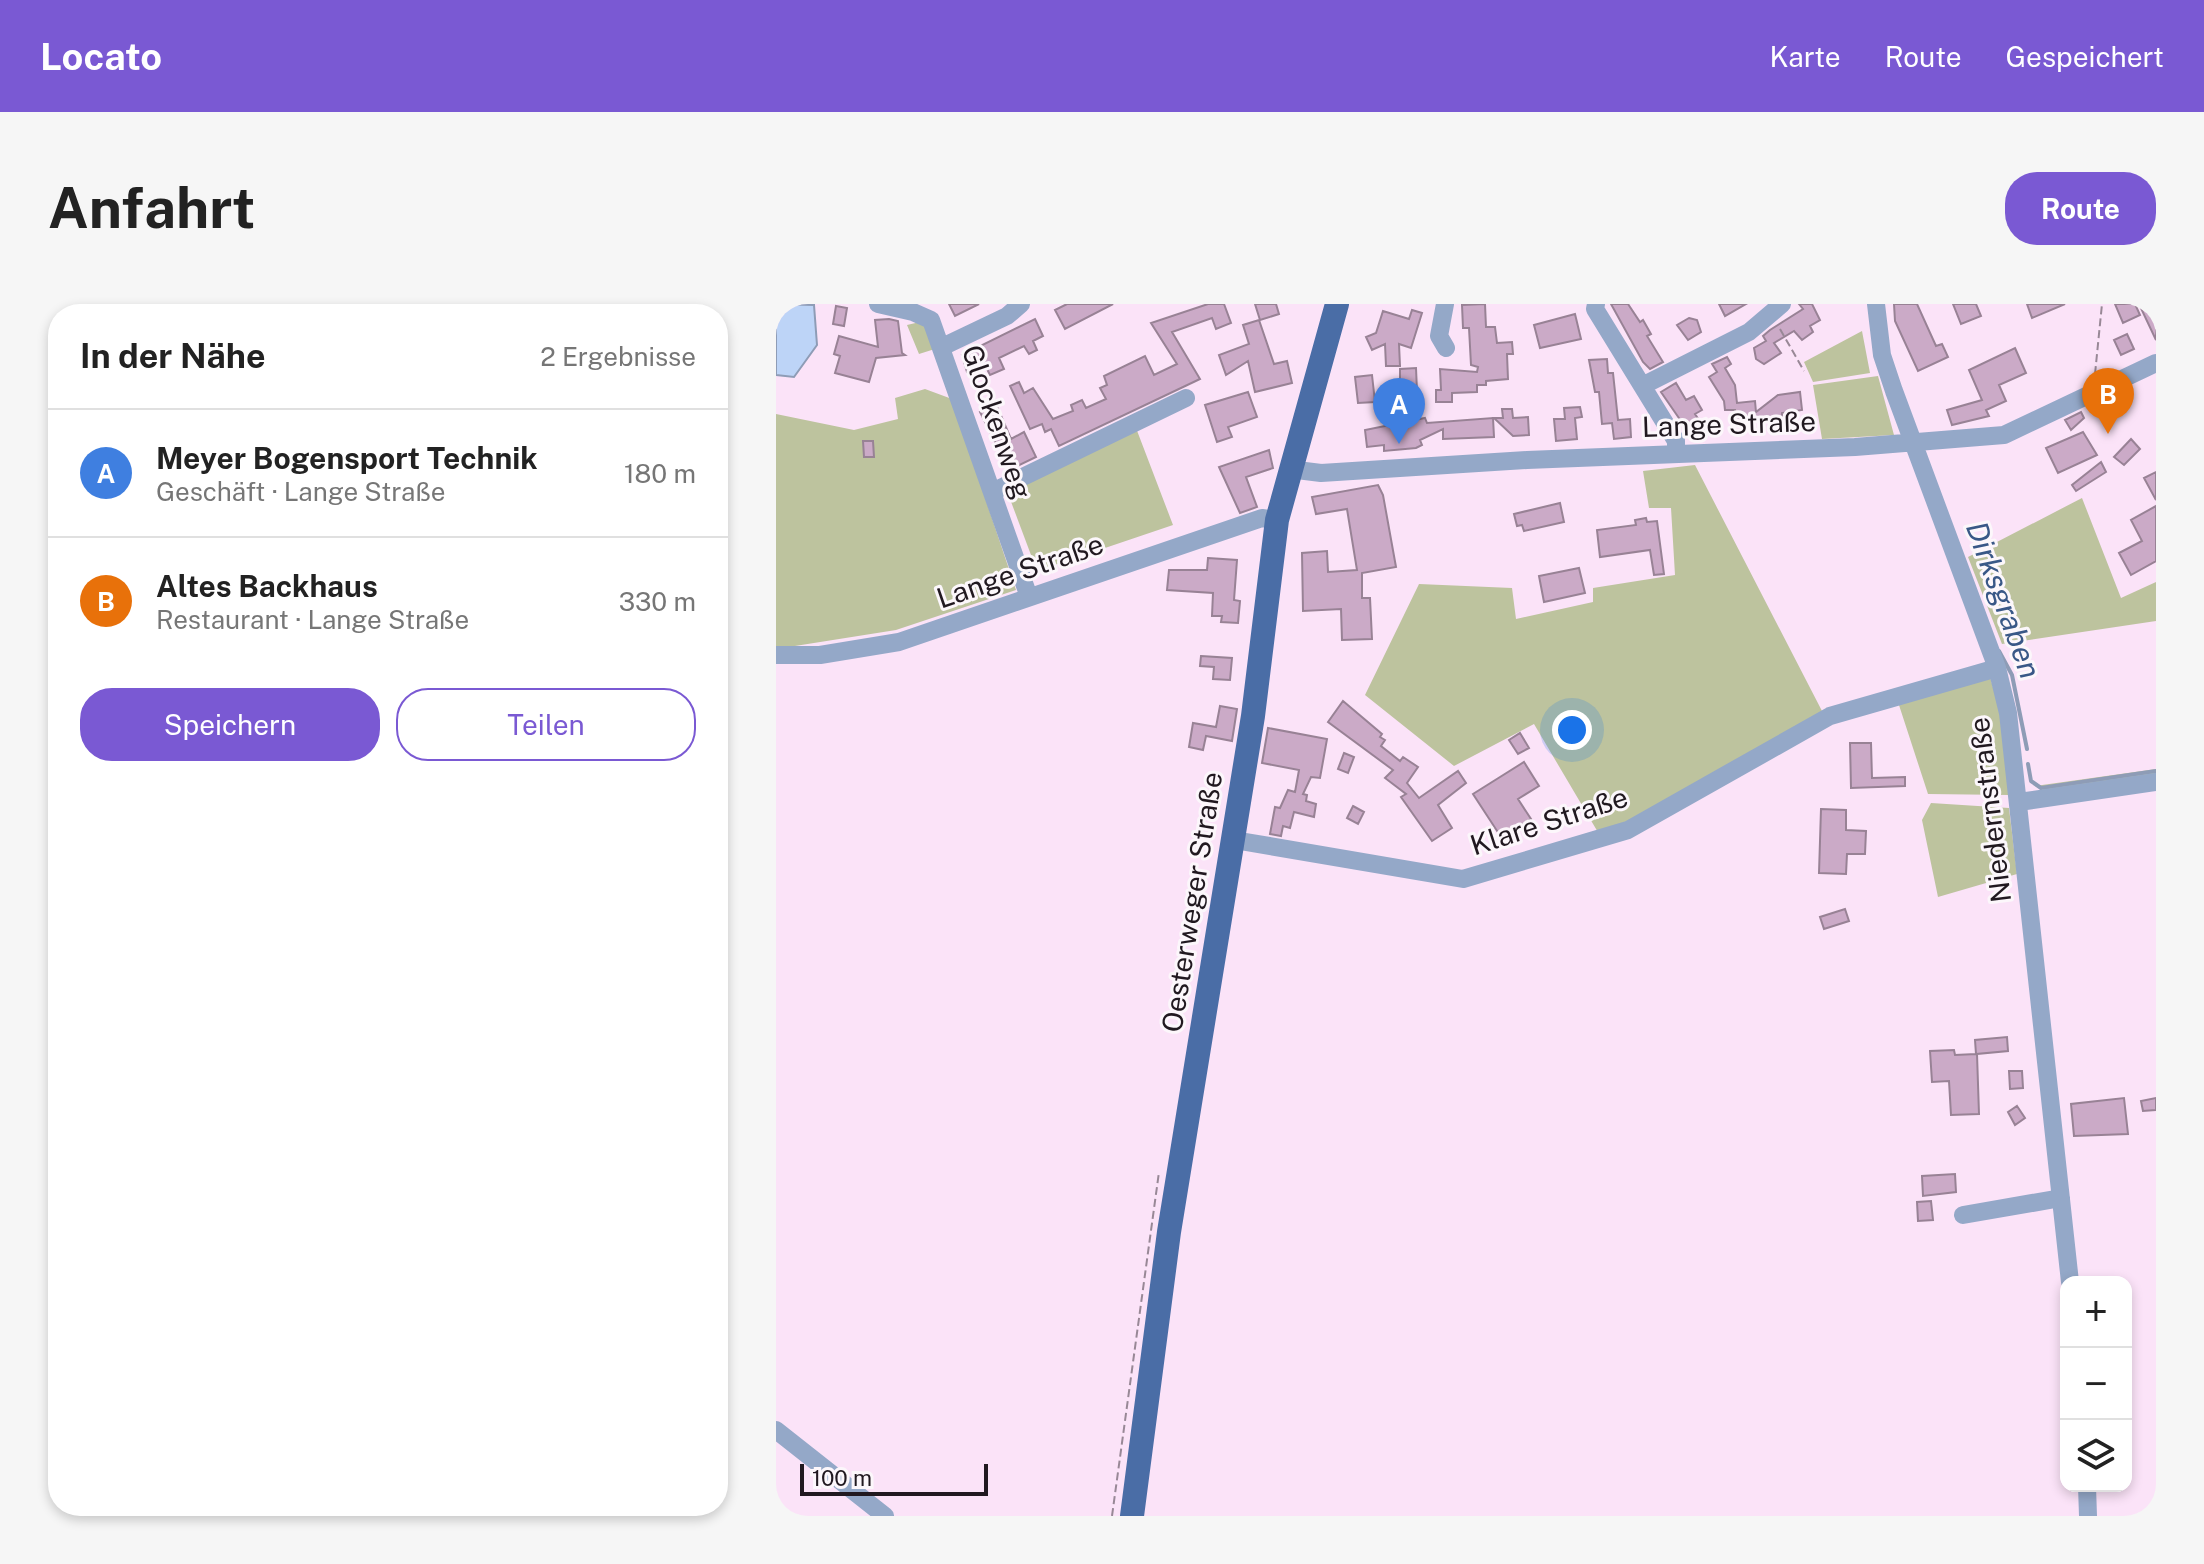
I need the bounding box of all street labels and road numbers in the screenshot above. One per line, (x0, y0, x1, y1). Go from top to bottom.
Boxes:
street label: Glockenweg (956, 341, 1039, 503)
street label: Lange Straße (1641, 404, 1817, 443)
street label: Lange Straße (932, 527, 1108, 614)
street label: Niedernstraße (1962, 716, 2017, 905)
street label: Oesterweger Straße (1155, 769, 1228, 1034)
street label: Klare Straße (1466, 780, 1632, 861)

